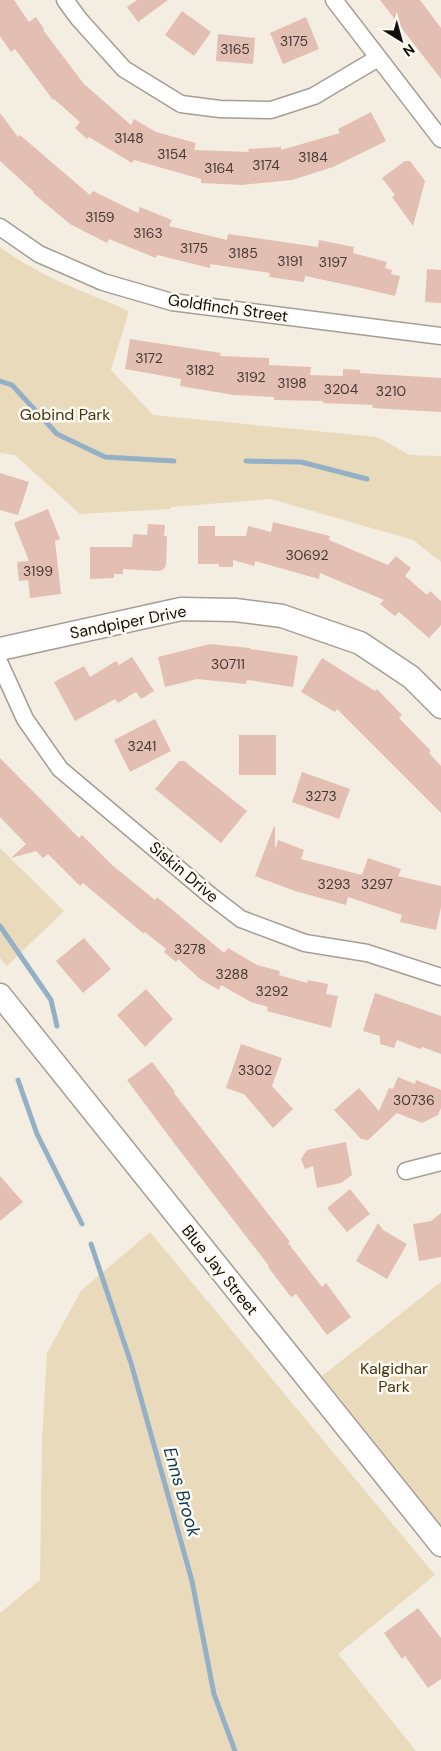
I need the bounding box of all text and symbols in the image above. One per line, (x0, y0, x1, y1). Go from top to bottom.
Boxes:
north arrow (376, 15, 426, 65)
house number: 3175 (280, 32, 308, 50)
house number: 3165 (220, 40, 250, 58)
text: N (399, 40, 418, 61)
house number: 3148 (114, 129, 144, 147)
house number: 3154 (157, 145, 187, 163)
house number: 3184 (298, 148, 328, 166)
house number: 3174 (252, 156, 280, 174)
house number: 3164 (204, 159, 234, 177)
house number: 3159 (85, 208, 115, 226)
house number: 3163 (133, 224, 163, 242)
house number: 3175 (180, 239, 208, 257)
house number: 3185 (228, 244, 258, 262)
house number: 3191 (277, 252, 303, 270)
house number: 3197 (319, 253, 347, 271)
street label: Goldfinch Street (166, 289, 290, 327)
house number: 3172 (135, 349, 163, 367)
house number: 3182 (186, 361, 214, 379)
house number: 3192 (236, 368, 266, 386)
house number: 3198 (277, 374, 307, 392)
house number: 3204 (324, 380, 359, 398)
house number: 3210 (376, 382, 406, 400)
park label: Gobind Park (20, 404, 110, 425)
house number: 30692 (286, 546, 328, 564)
house number: 3199 (23, 562, 53, 580)
street label: Sandpiper Drive (68, 600, 188, 644)
house number: 30711 (211, 655, 245, 673)
house number: 3241 (128, 737, 156, 755)
house number: 3273 (305, 787, 337, 805)
street label: Siskin Drive (145, 837, 223, 907)
house number: 3293 (317, 875, 351, 893)
house number: 3297 (361, 875, 393, 893)
house number: 3278 (174, 940, 206, 958)
house number: 3288 (215, 965, 249, 983)
house number: 3292 (256, 982, 288, 1000)
house number: 3302 (238, 1061, 272, 1079)
house number: 30736 (393, 1091, 435, 1109)
street label: Blue Jay Street (177, 1220, 263, 1320)
park label: Kalgidhar Park (360, 1358, 428, 1397)
water label: Enns Brook (158, 1444, 206, 1540)

